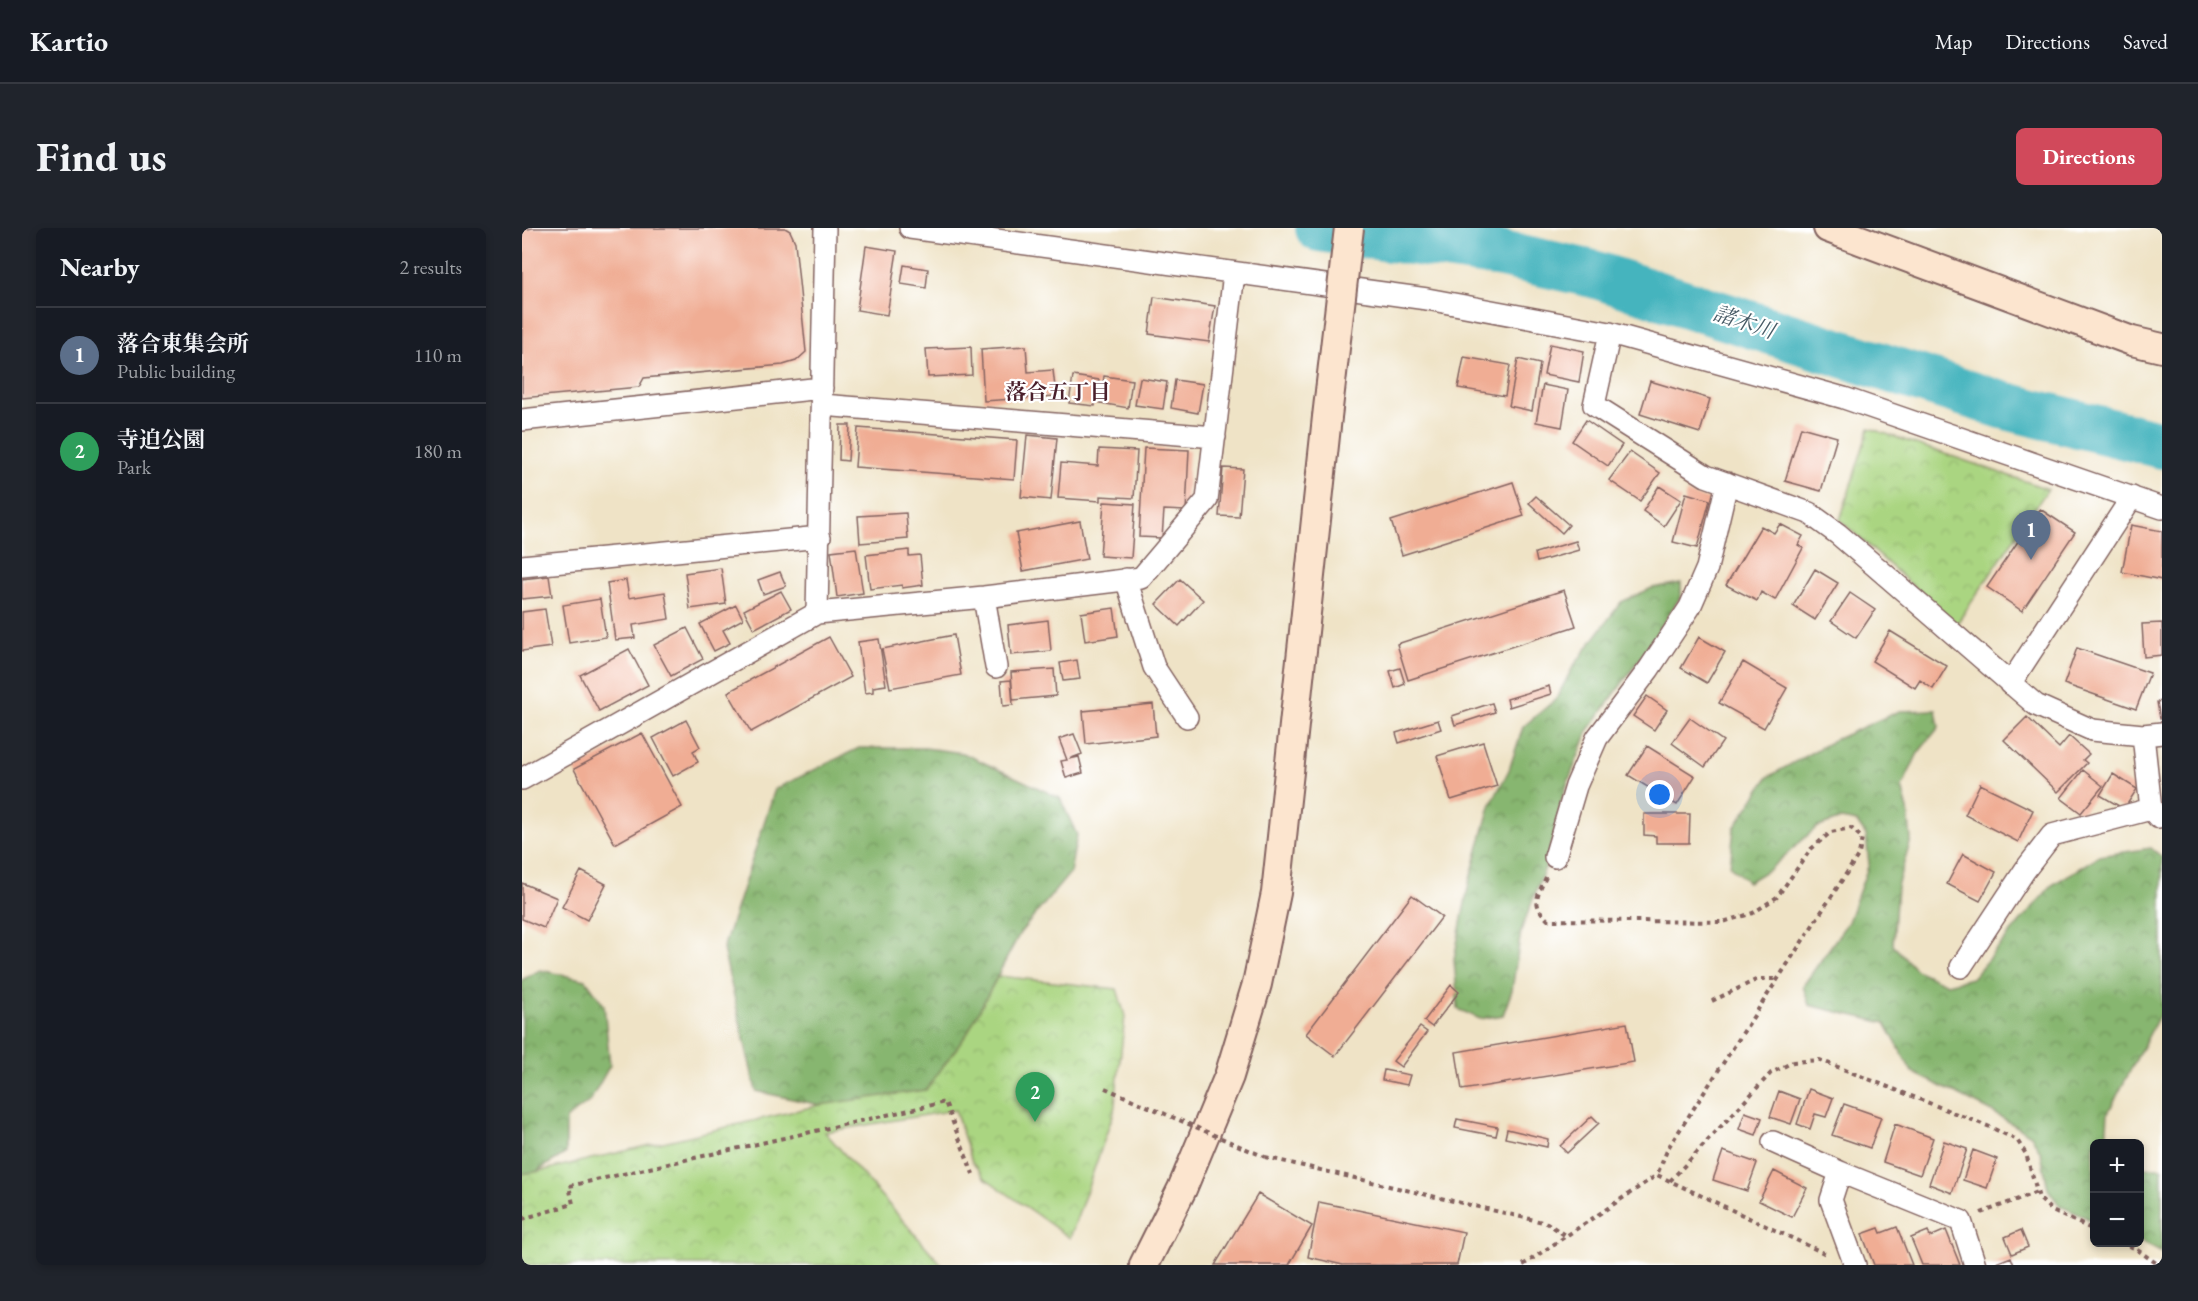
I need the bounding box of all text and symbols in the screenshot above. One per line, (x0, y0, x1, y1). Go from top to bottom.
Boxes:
text: Kartio (30, 23, 108, 59)
text: Map (1935, 28, 1972, 55)
text: Directions (2005, 28, 2090, 55)
text: Saved (2123, 28, 2168, 55)
button: Directions (2016, 128, 2162, 185)
text: Find us (36, 129, 167, 184)
text: Nearby (60, 250, 140, 284)
text: 2 results (399, 254, 462, 280)
water label: 諸木川 (1710, 299, 1780, 345)
text: 落合東集会所 (117, 329, 249, 358)
text: 1 (74, 342, 85, 368)
text: 110 m (414, 342, 462, 368)
text: Public building (117, 358, 235, 384)
district label: 落合五丁目 (1006, 378, 1111, 405)
text: 寺迫公園 (117, 425, 205, 454)
text: 2 (74, 438, 85, 464)
text: 180 m (414, 438, 462, 464)
text: Park (117, 454, 151, 480)
pin: 1 (2012, 510, 2050, 560)
your location (1645, 780, 1674, 809)
pin: 2 (1016, 1072, 1054, 1122)
map controls (2090, 1139, 2144, 1247)
button: + (2090, 1139, 2144, 1193)
button: − (2090, 1193, 2144, 1247)

